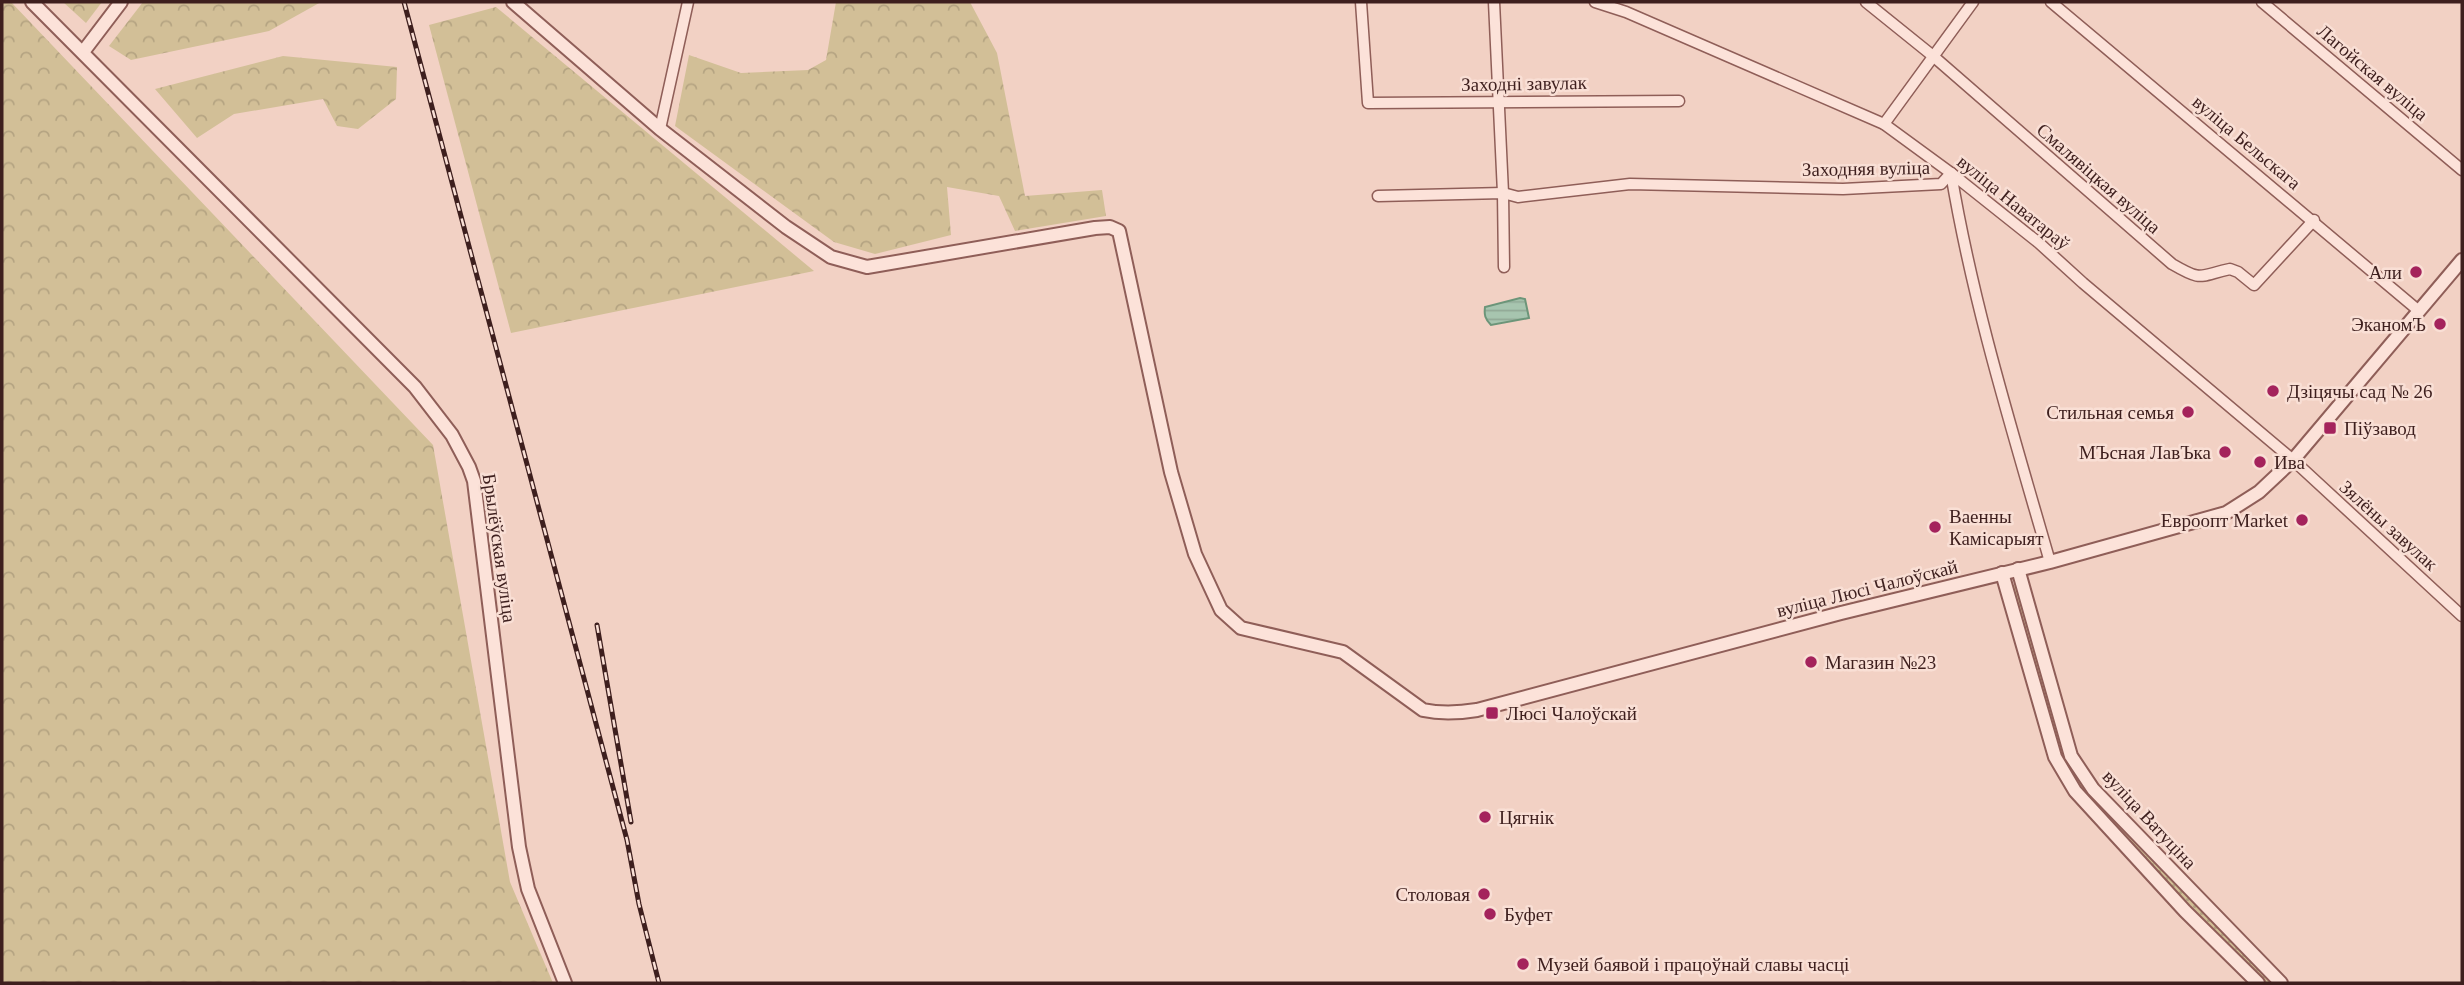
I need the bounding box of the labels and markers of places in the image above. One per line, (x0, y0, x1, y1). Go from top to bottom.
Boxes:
place label: Али (2369, 262, 2402, 283)
marker: Али (2408, 264, 2424, 280)
place label: ЭканомЪ (2351, 314, 2426, 335)
marker: ЭканомЪ (2432, 316, 2448, 332)
place label: Дзіцячы сад № 26 (2287, 381, 2433, 402)
marker: Дзіцячы сад № 26 (2265, 383, 2281, 399)
place label: Стильная семья (2046, 402, 2174, 423)
marker: Стильная семья (2180, 404, 2196, 420)
place label: Піўзавод (2344, 418, 2416, 439)
marker: Піўзавод (2322, 420, 2338, 436)
place label: МЪсная ЛавЪка (2079, 442, 2212, 463)
marker: МЪсная ЛавЪка (2217, 444, 2233, 460)
place label: Ива (2274, 452, 2305, 473)
marker: Ива (2252, 454, 2268, 470)
place label: Ваенны Камісарыят (1949, 506, 2044, 549)
place label: Евроопт Market (2161, 510, 2289, 531)
marker: Евроопт Market (2294, 512, 2310, 528)
marker: Ваенны Камісарыят (1927, 519, 1943, 535)
place label: Магазин №23 (1825, 652, 1936, 673)
marker: Магазин №23 (1803, 654, 1819, 670)
place label: Люсі Чалоўскай (1506, 703, 1637, 724)
marker: Люсі Чалоўскай (1484, 705, 1500, 721)
place label: Цягнік (1499, 807, 1555, 828)
marker: Цягнік (1477, 809, 1493, 825)
place label: Столовая (1395, 884, 1470, 905)
marker: Столовая (1476, 886, 1492, 902)
place label: Буфет (1504, 904, 1553, 925)
marker: Буфет (1482, 906, 1498, 922)
place label: Музей баявой і працоўнай славы часці (1537, 954, 1849, 975)
marker: Музей баявой і працоўнай славы часці (1515, 956, 1531, 972)

